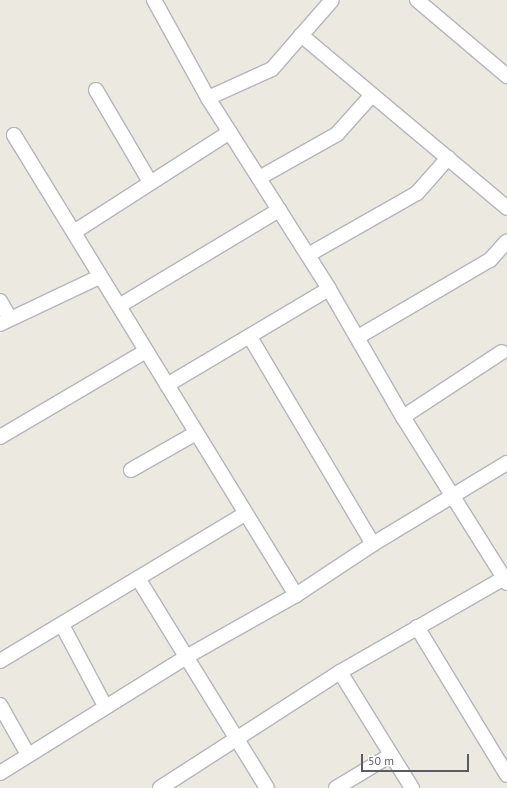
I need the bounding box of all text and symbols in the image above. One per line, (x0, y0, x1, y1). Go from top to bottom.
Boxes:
scale bar (363, 746, 471, 772)
text: 50 m (368, 753, 394, 768)

